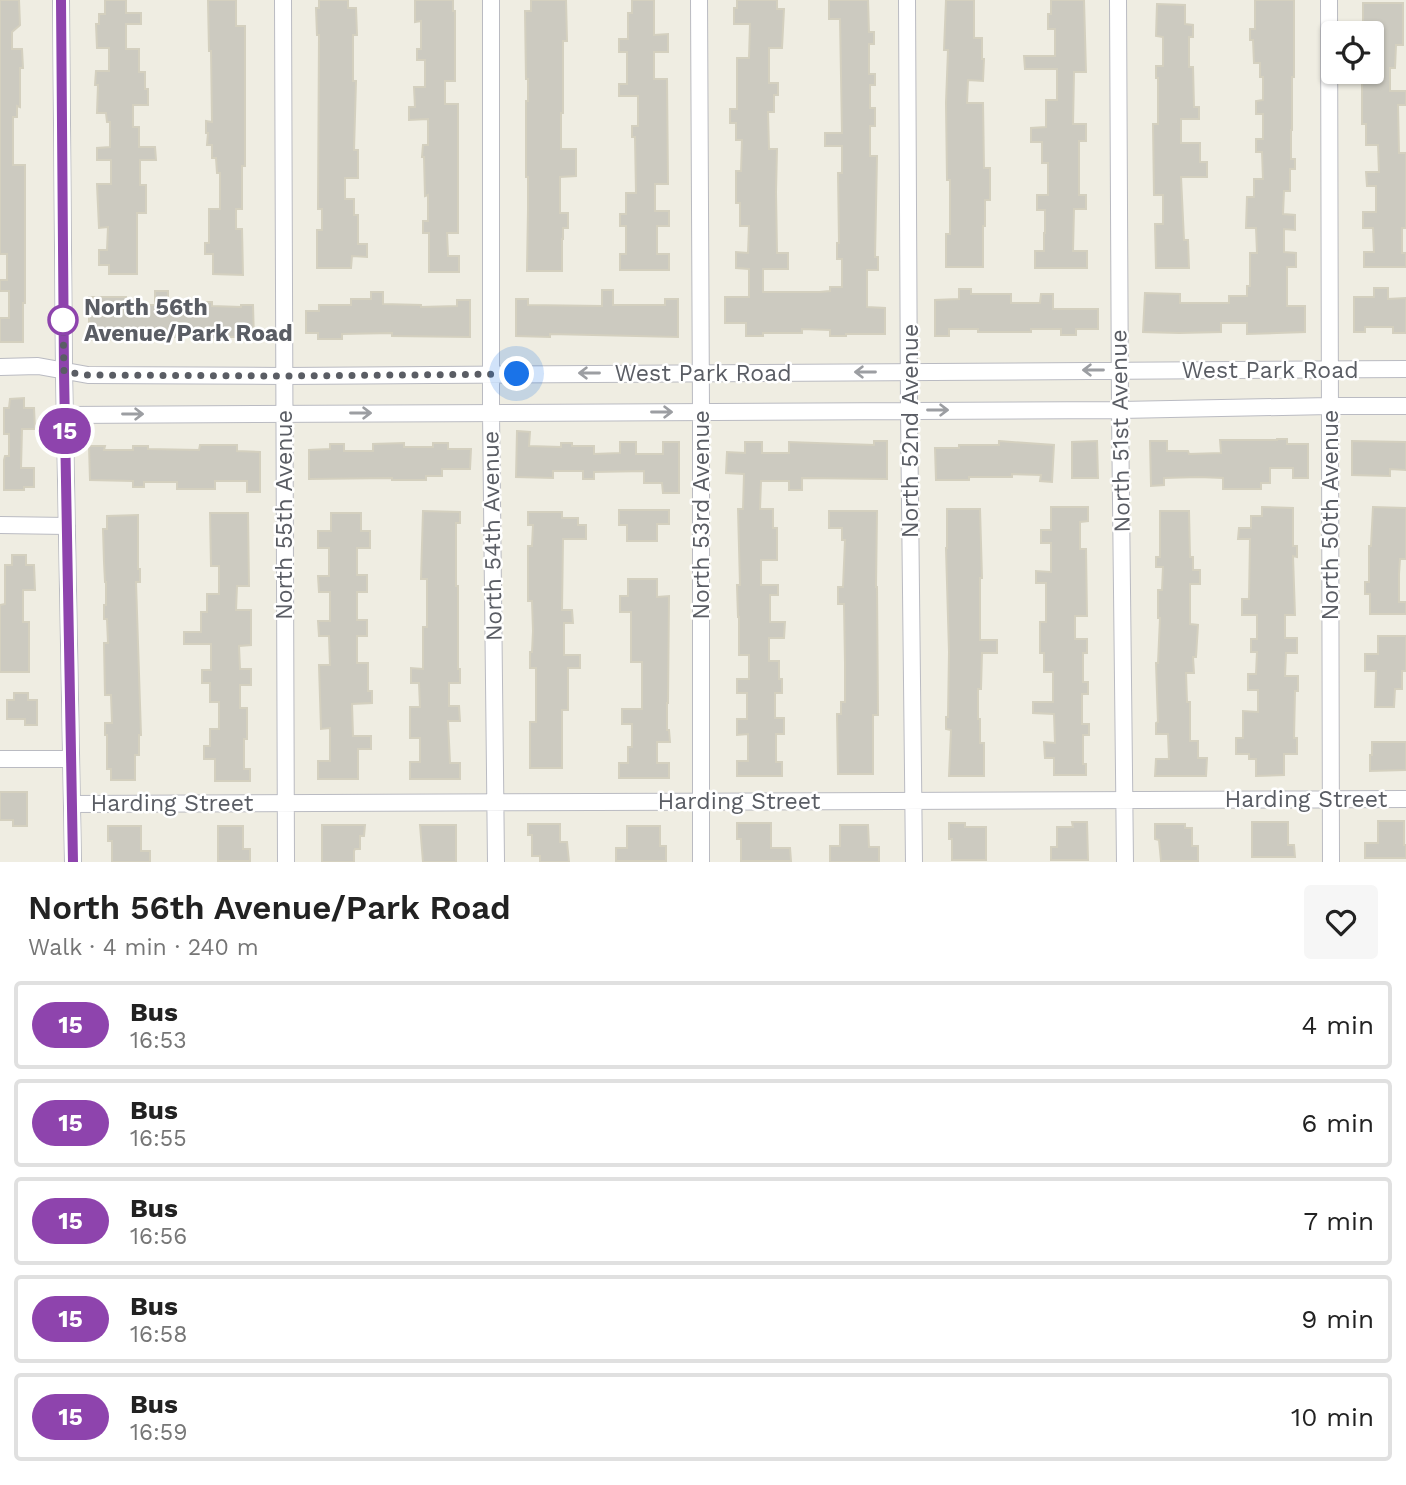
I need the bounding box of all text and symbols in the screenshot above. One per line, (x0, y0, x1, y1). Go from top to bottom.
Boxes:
map controls (1321, 21, 1384, 84)
button: locate (1321, 21, 1384, 84)
place label: North 56th Avenue/Park Road (84, 294, 293, 347)
marker: North 56th Avenue/Park Road (48, 305, 78, 335)
street label: North 52nd Avenue (897, 324, 924, 538)
street label: North 51st Avenue (1105, 329, 1136, 533)
your location (499, 356, 534, 391)
street label: West Park Road (1181, 357, 1359, 384)
street label: West Park Road (614, 360, 792, 387)
one-way arrow (1082, 363, 1105, 377)
one-way arrow (854, 365, 877, 379)
one-way arrow (578, 366, 601, 380)
one-way arrow (926, 403, 949, 417)
one-way arrow (650, 405, 673, 419)
one-way arrow (349, 406, 372, 420)
one-way arrow (121, 407, 144, 421)
line badge: 15 (34, 408, 96, 454)
street label: North 55th Avenue (271, 410, 298, 620)
street label: North 53rd Avenue (688, 410, 715, 620)
street label: North 50th Avenue (1317, 410, 1344, 620)
text: 15 (53, 417, 77, 445)
street label: North 54th Avenue (477, 431, 508, 641)
street label: Harding Street (1225, 786, 1388, 813)
street label: Harding Street (658, 788, 821, 815)
street label: Harding Street (91, 790, 254, 817)
button: heart (1304, 885, 1378, 959)
text: North 56th Avenue/Park Road (28, 888, 511, 927)
text: Walk · 4 min · 240 m (28, 934, 259, 961)
text: Bus (130, 997, 178, 1027)
text: 4 min (1301, 1010, 1374, 1040)
text: 15 (58, 1011, 83, 1039)
text: 16:53 (130, 1027, 187, 1054)
text: Bus (130, 1095, 178, 1125)
text: 6 min (1302, 1108, 1374, 1138)
text: 15 (58, 1109, 83, 1137)
text: 16:55 (130, 1125, 187, 1152)
text: Bus (130, 1193, 178, 1223)
text: 7 min (1304, 1206, 1374, 1236)
text: 15 (58, 1207, 83, 1235)
text: 16:56 (130, 1223, 187, 1250)
text: Bus (130, 1291, 178, 1321)
text: 9 min (1301, 1304, 1374, 1334)
text: 15 (58, 1305, 83, 1333)
text: 16:58 (130, 1321, 187, 1348)
text: Bus (130, 1389, 178, 1419)
text: 10 min (1291, 1402, 1374, 1432)
text: 15 (58, 1403, 83, 1431)
text: 16:59 (130, 1419, 187, 1446)

